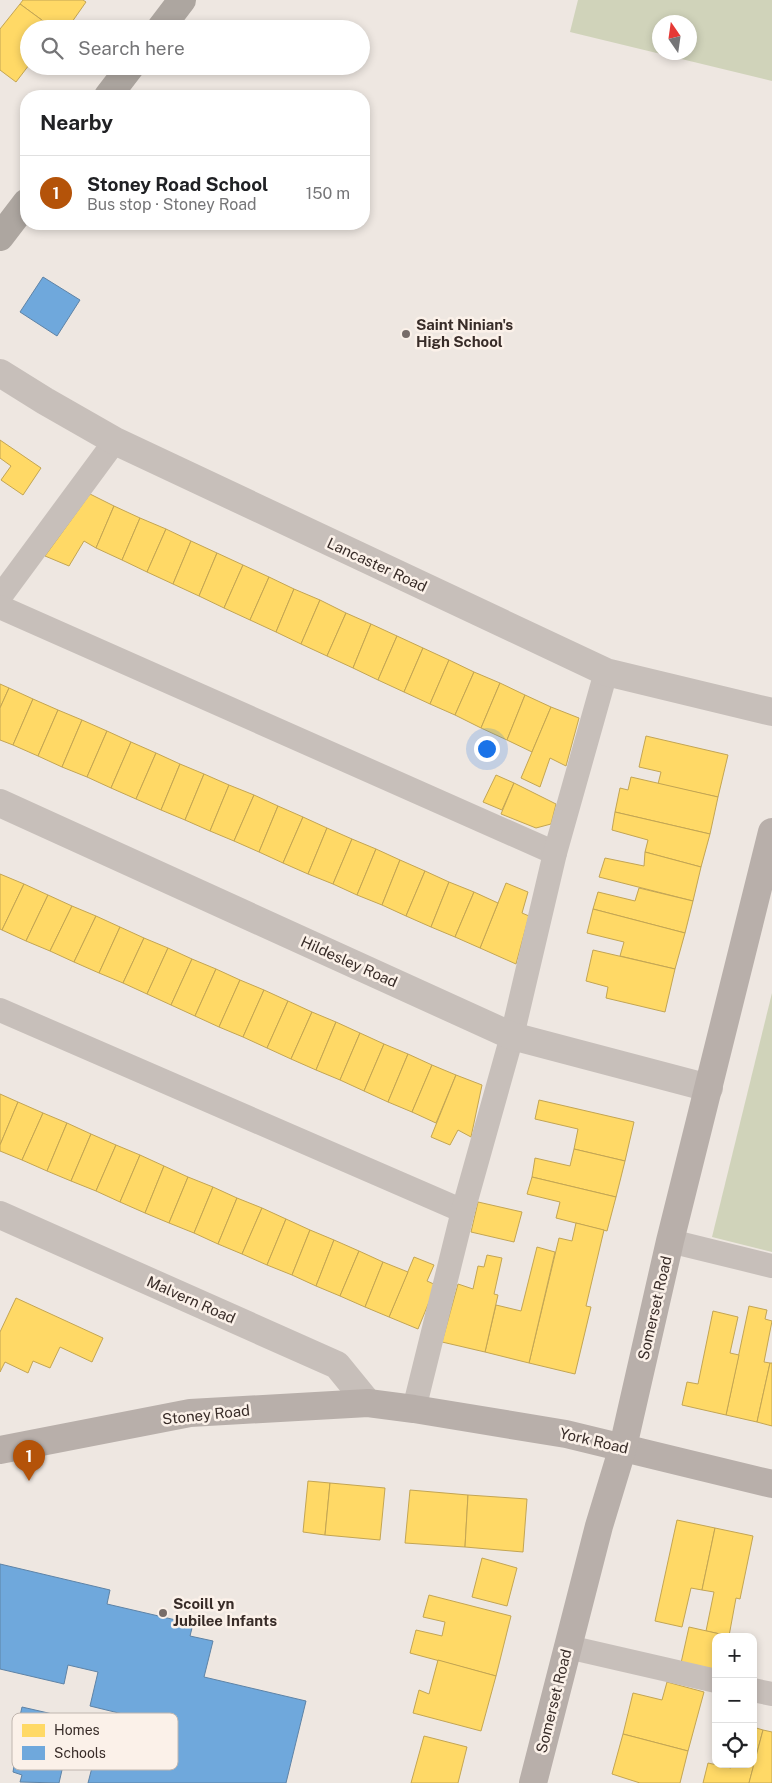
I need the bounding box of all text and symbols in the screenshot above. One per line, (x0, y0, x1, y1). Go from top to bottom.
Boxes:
north arrow (652, 15, 697, 60)
search box (20, 20, 370, 75)
icon: search (38, 34, 66, 62)
text: Search here (78, 37, 185, 59)
text: Nearby (40, 110, 113, 135)
text: Stoney Road School (87, 173, 268, 195)
text: 1 (53, 184, 59, 203)
text: 150 m (306, 184, 350, 203)
text: Bus stop · Stoney Road (87, 195, 257, 214)
place label: Saint Ninian's High School (416, 316, 513, 350)
marker: Saint Ninian's High School (400, 328, 412, 340)
street label: Lancaster Road (325, 534, 430, 595)
your location (474, 736, 500, 762)
street label: Hildesley Road (298, 933, 400, 990)
street label: Somerset Road (634, 1254, 675, 1362)
street label: Malvern Road (144, 1272, 238, 1327)
street label: Stoney Road (161, 1401, 251, 1428)
street label: York Road (558, 1424, 630, 1457)
pin: 1 (13, 1440, 45, 1481)
place label: Scoill yn Jubilee Infants (173, 1595, 277, 1629)
marker: Scoill yn Jubilee Infants (157, 1607, 169, 1619)
map controls (712, 1633, 757, 1768)
button: + (712, 1633, 757, 1678)
street label: Somerset Road (532, 1647, 575, 1755)
button: − (712, 1678, 757, 1723)
legend (12, 1713, 178, 1770)
text: Homes (54, 1722, 100, 1738)
button: locate (712, 1723, 757, 1768)
text: Schools (54, 1745, 106, 1761)

